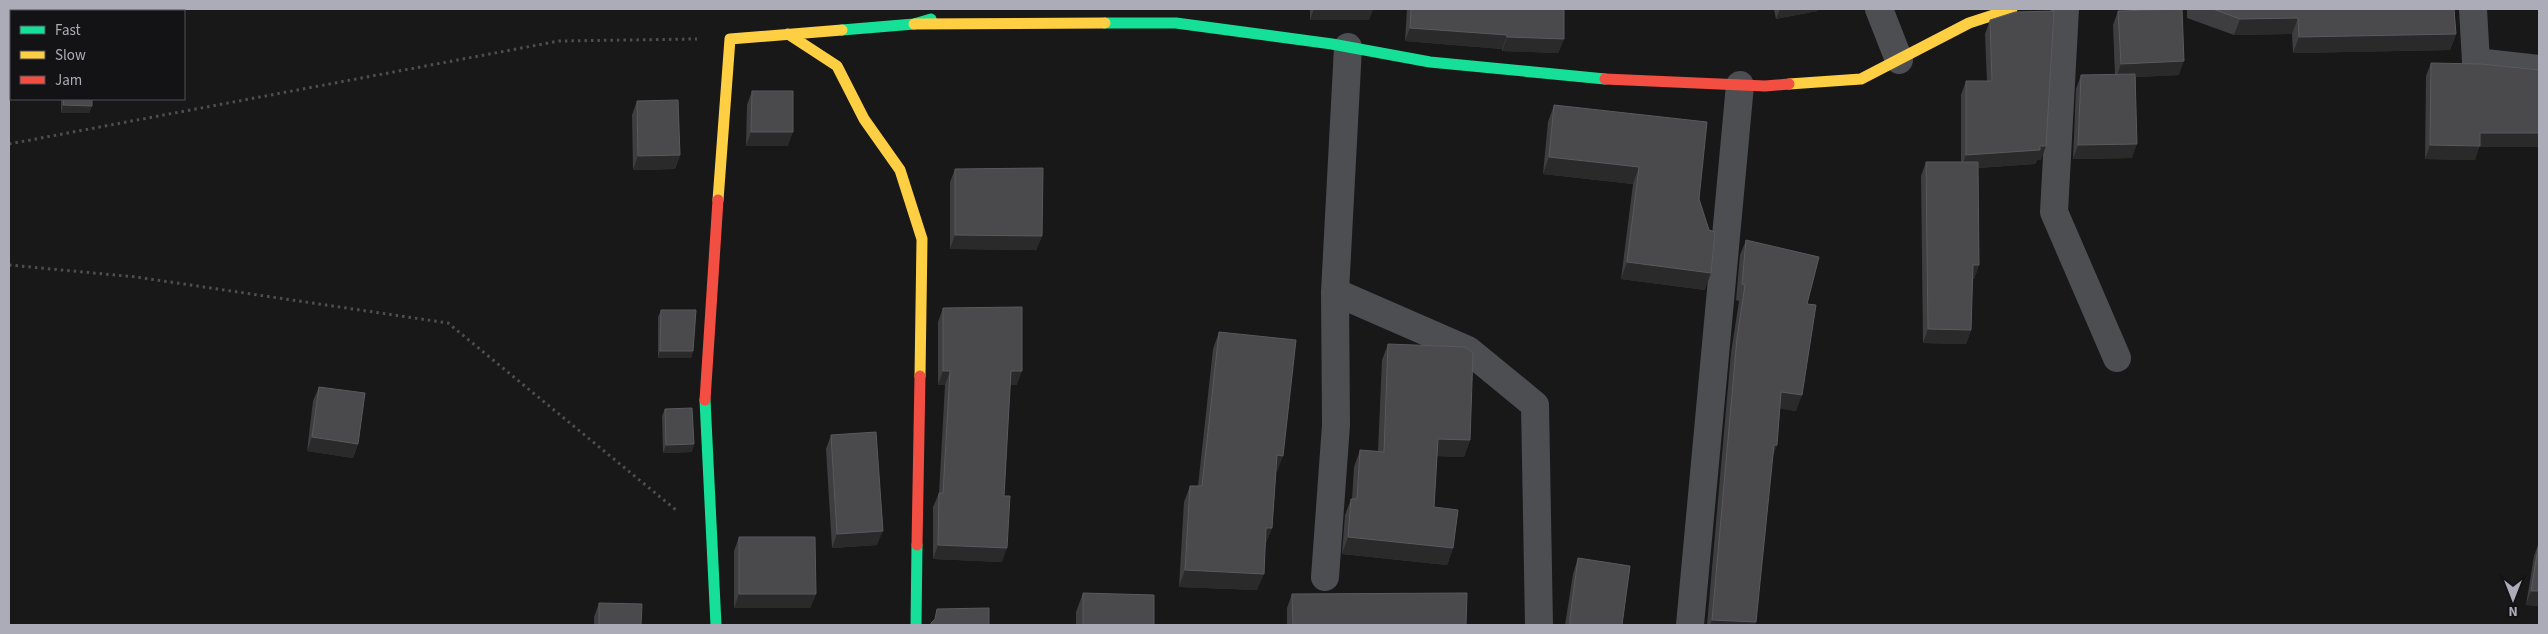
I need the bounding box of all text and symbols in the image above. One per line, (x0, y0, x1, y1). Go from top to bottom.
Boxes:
legend (10, 10, 185, 100)
text: Fast (55, 20, 81, 41)
text: Slow (55, 45, 86, 66)
text: Jam (55, 70, 82, 91)
north arrow (2488, 574, 2538, 624)
text: N (2508, 601, 2518, 621)

